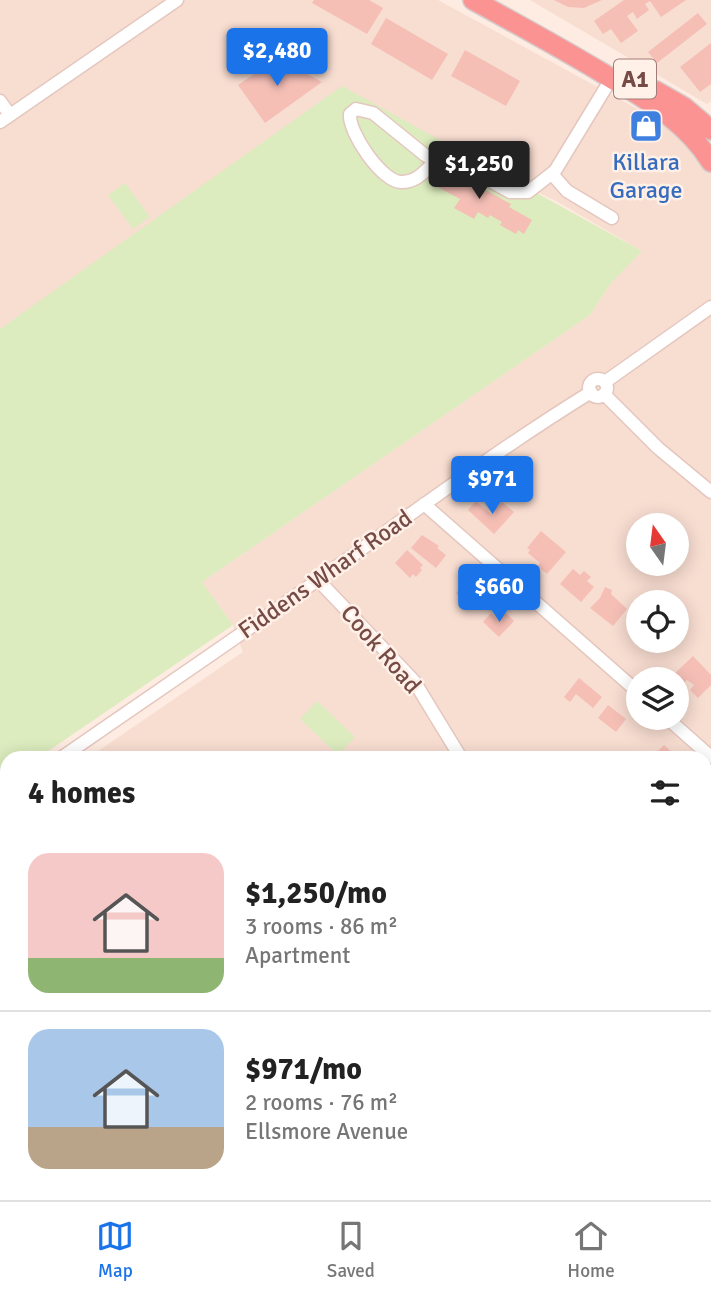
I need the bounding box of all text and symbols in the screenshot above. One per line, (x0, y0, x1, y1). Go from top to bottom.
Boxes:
pin: $2,480 (220, 28, 334, 88)
text: $2,480 (243, 36, 311, 65)
road number: A1 (614, 60, 656, 99)
shop icon: Killara Garage (627, 107, 665, 145)
pin: $1,250 (422, 142, 536, 201)
place label: Killara Garage (609, 147, 683, 205)
text: $1,250 (445, 149, 513, 178)
pin: $971 (451, 456, 533, 516)
text: $971 (467, 464, 517, 493)
street label: Fiddens Wharf Road (232, 503, 418, 645)
north arrow (626, 513, 690, 576)
map controls (626, 513, 689, 730)
pin: $660 (458, 564, 540, 624)
text: $660 (474, 572, 524, 601)
button: locate (626, 590, 689, 653)
street label: Cook Road (334, 598, 428, 700)
button: layers (626, 667, 689, 730)
icon: filters (646, 774, 684, 812)
text: 4 homes (28, 775, 135, 812)
text: $1,250/mo (245, 875, 387, 912)
icon: home (84, 881, 168, 965)
text: 3 rooms · 86 m² (245, 912, 398, 941)
text: Apartment (245, 941, 350, 970)
text: $971/mo (245, 1051, 362, 1088)
icon: home (84, 1057, 168, 1141)
text: 2 rooms · 76 m² (245, 1088, 398, 1117)
text: Ellsmore Avenue (245, 1117, 408, 1146)
tab: Map (96, 1217, 134, 1283)
tab: Saved (327, 1217, 375, 1283)
tab: Home (567, 1217, 615, 1283)

